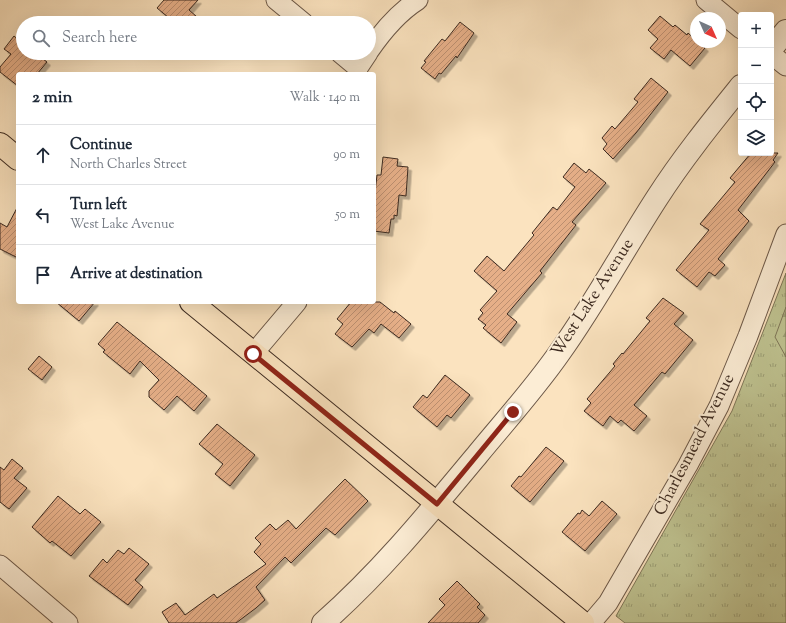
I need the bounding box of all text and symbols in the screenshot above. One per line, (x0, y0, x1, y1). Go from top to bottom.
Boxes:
north arrow (690, 12, 726, 48)
map controls (738, 12, 774, 156)
button: + (738, 12, 774, 48)
search box (16, 16, 376, 60)
icon: search (30, 27, 52, 49)
text: Search here (62, 28, 137, 49)
button: − (738, 48, 774, 84)
button: locate (738, 84, 774, 120)
text: 2 min (32, 86, 73, 110)
text: Walk · 140 m (289, 89, 360, 107)
button: layers (738, 120, 774, 156)
text: Continue (70, 135, 132, 156)
icon: ahead (32, 144, 54, 166)
text: 90 m (333, 146, 360, 164)
text: North Charles Street (70, 156, 187, 174)
text: Turn left (70, 195, 127, 216)
icon: left (32, 204, 54, 226)
text: 50 m (335, 206, 360, 224)
text: West Lake Avenue (70, 216, 174, 234)
street label: West Lake Avenue (546, 234, 640, 362)
icon: arrive (32, 264, 54, 286)
text: Arrive at destination (70, 264, 203, 285)
route start (244, 345, 262, 363)
street label: Charlesmead Avenue (649, 370, 741, 520)
route end (504, 403, 522, 421)

